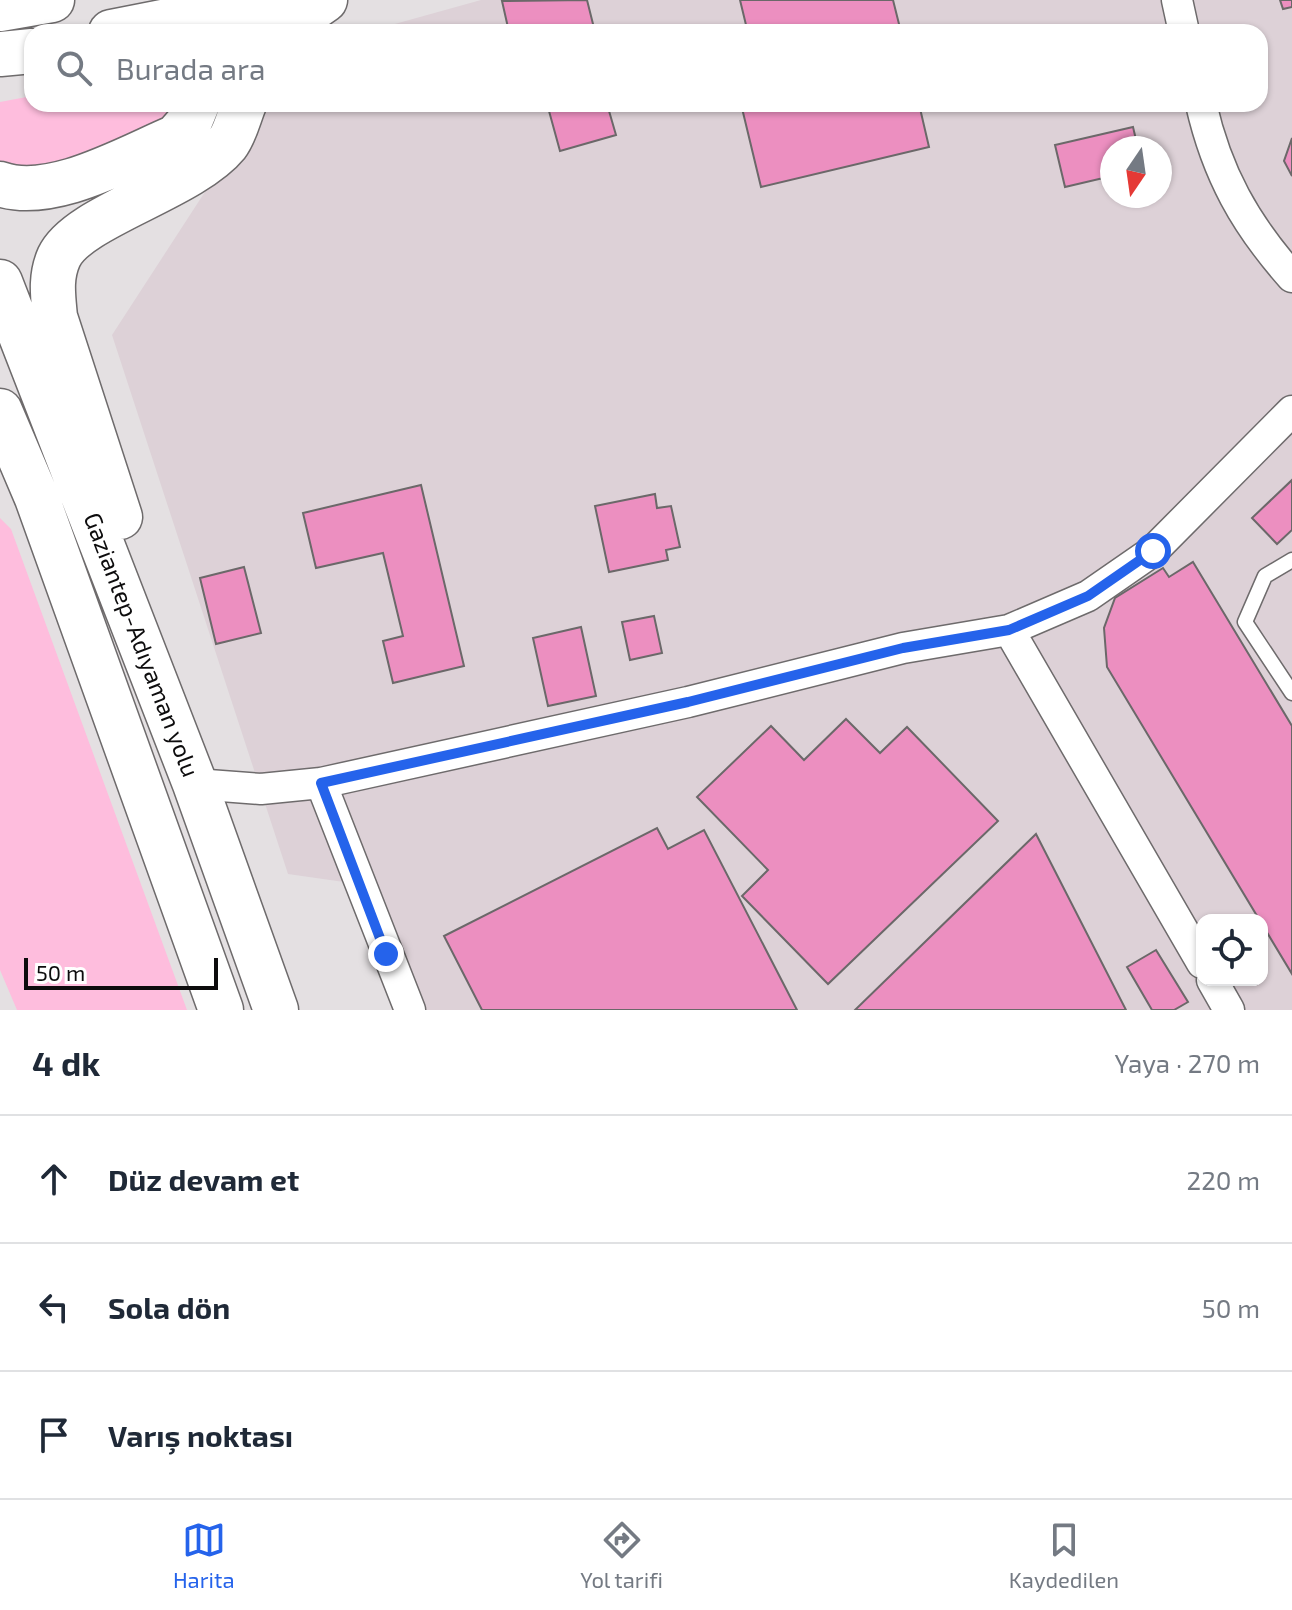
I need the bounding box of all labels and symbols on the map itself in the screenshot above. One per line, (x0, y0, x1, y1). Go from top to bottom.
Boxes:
north arrow (1100, 136, 1172, 208)
street label: Gaziantep-Adıyaman yolu (79, 508, 206, 781)
route start (1135, 533, 1171, 569)
route end (368, 936, 404, 972)
scale bar (24, 954, 218, 990)

